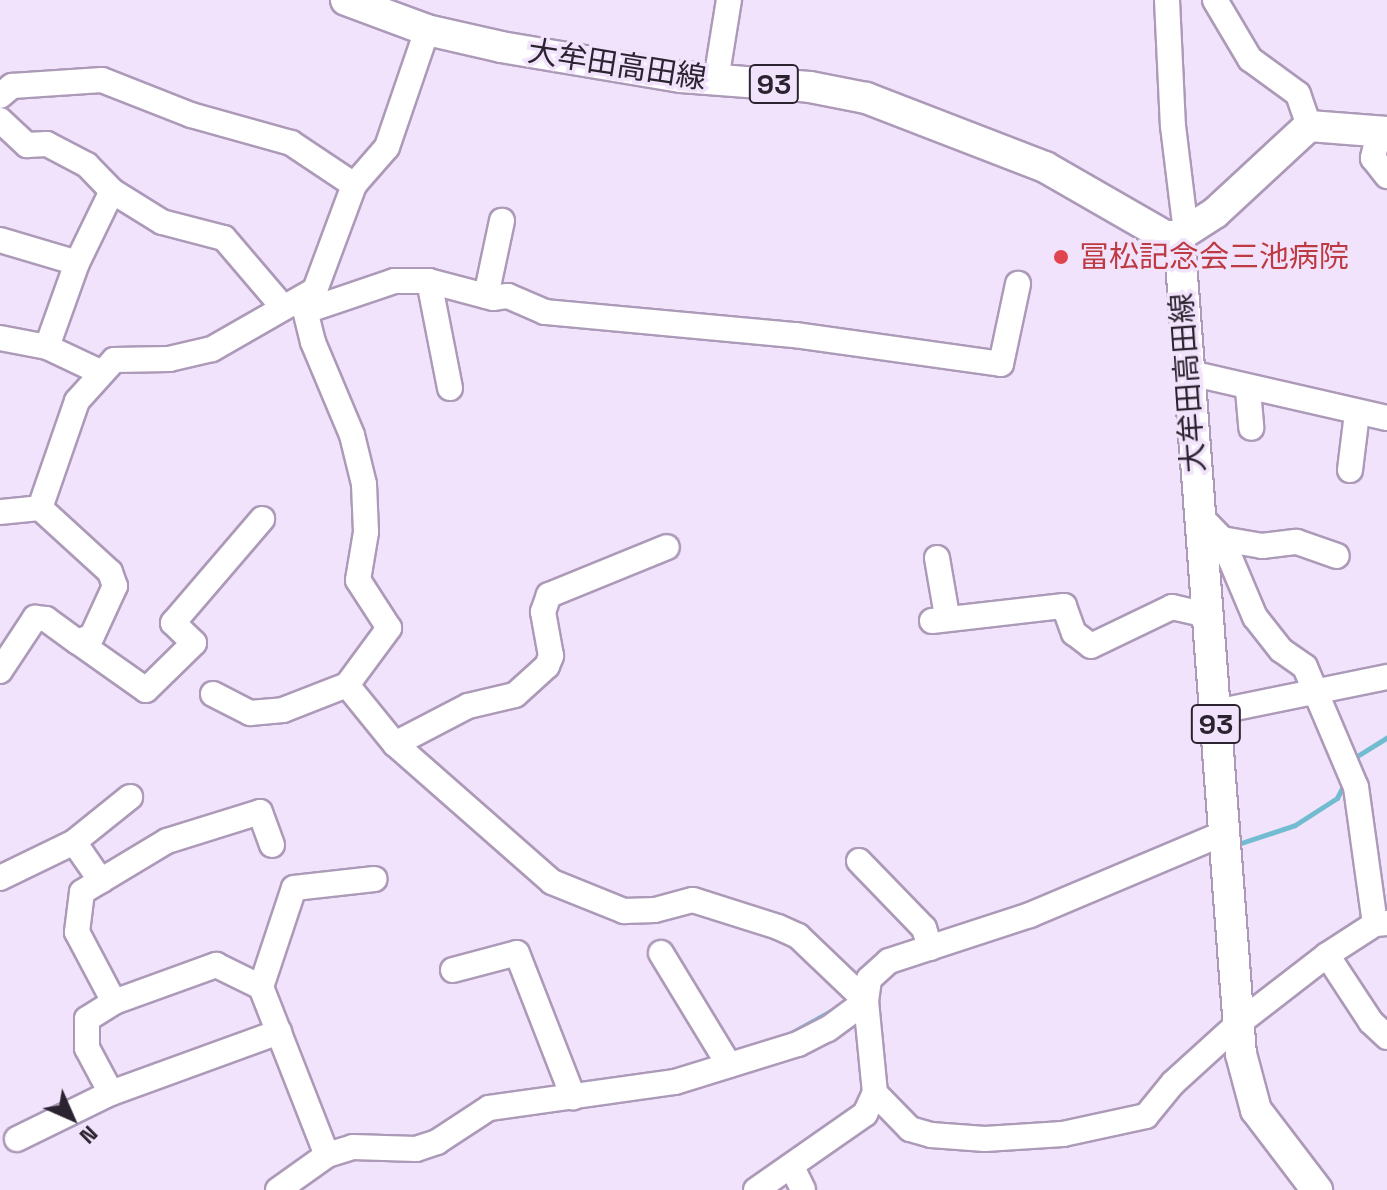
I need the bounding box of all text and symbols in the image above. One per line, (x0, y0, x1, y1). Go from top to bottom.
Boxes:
street label: 大牟田高田線 (525, 33, 709, 97)
road number: 93 (748, 60, 800, 108)
place label: 冨松記念会三池病院 (1079, 239, 1349, 275)
marker: 冨松記念会三池病院 (1050, 246, 1072, 268)
street label: 大牟田高田線 (1164, 292, 1212, 474)
road number: 93 (1190, 700, 1242, 748)
north arrow (32, 1078, 112, 1158)
text: N (74, 1120, 104, 1150)

